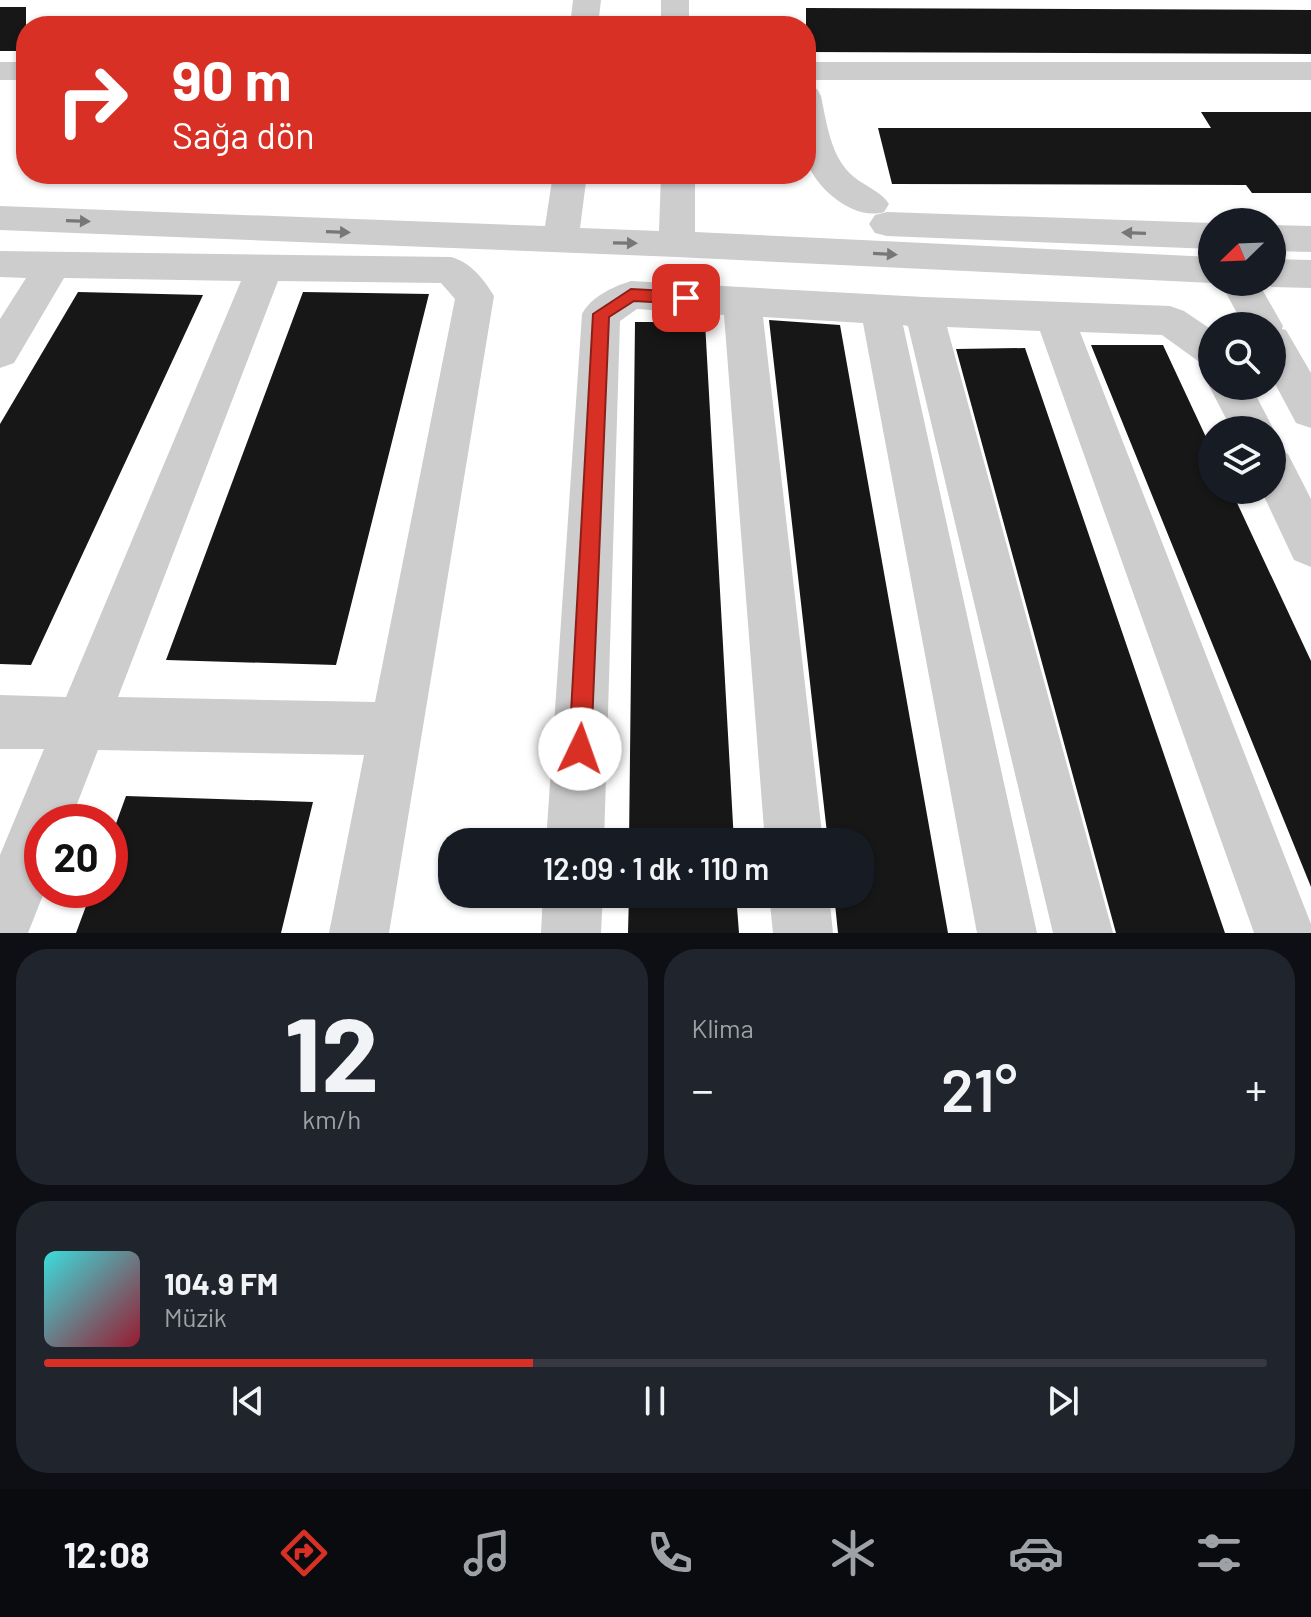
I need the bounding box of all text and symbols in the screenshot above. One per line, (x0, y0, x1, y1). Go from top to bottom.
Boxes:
text: 90 m (172, 45, 292, 112)
icon: right (40, 48, 144, 152)
text: Sağa dön (172, 113, 315, 156)
north arrow (1198, 208, 1286, 296)
map controls (1198, 208, 1286, 504)
one-way arrow (66, 214, 91, 227)
one-way arrow (326, 225, 351, 238)
one-way arrow (1121, 226, 1146, 239)
one-way arrow (613, 236, 638, 249)
one-way arrow (873, 248, 898, 261)
pin (652, 264, 720, 332)
icon: arrive (664, 276, 708, 320)
button: search (1198, 312, 1286, 400)
button: layers (1198, 416, 1286, 504)
position arrow (538, 707, 622, 791)
speed limit sign: 20 (24, 804, 128, 908)
text: 12:09 · 1 dk · 110 m (543, 850, 769, 886)
text: 12 (284, 988, 379, 1113)
text: Klima (692, 1012, 754, 1043)
text: 21° (941, 1052, 1017, 1124)
text: − (692, 1062, 714, 1115)
text: + (1245, 1062, 1267, 1115)
text: km/h (302, 1103, 361, 1134)
text: 104.9 FM (164, 1265, 278, 1301)
text: Müzik (164, 1301, 227, 1332)
icon: previous (226, 1379, 270, 1423)
icon: pause (633, 1379, 677, 1423)
icon: next (1041, 1379, 1085, 1423)
icon: directions (276, 1525, 332, 1581)
icon: music (459, 1525, 515, 1581)
icon: phone (642, 1525, 698, 1581)
icon: climate (825, 1525, 881, 1581)
icon: car (1008, 1525, 1064, 1581)
icon: filters (1191, 1525, 1247, 1581)
text: 12:08 (63, 1532, 150, 1575)

